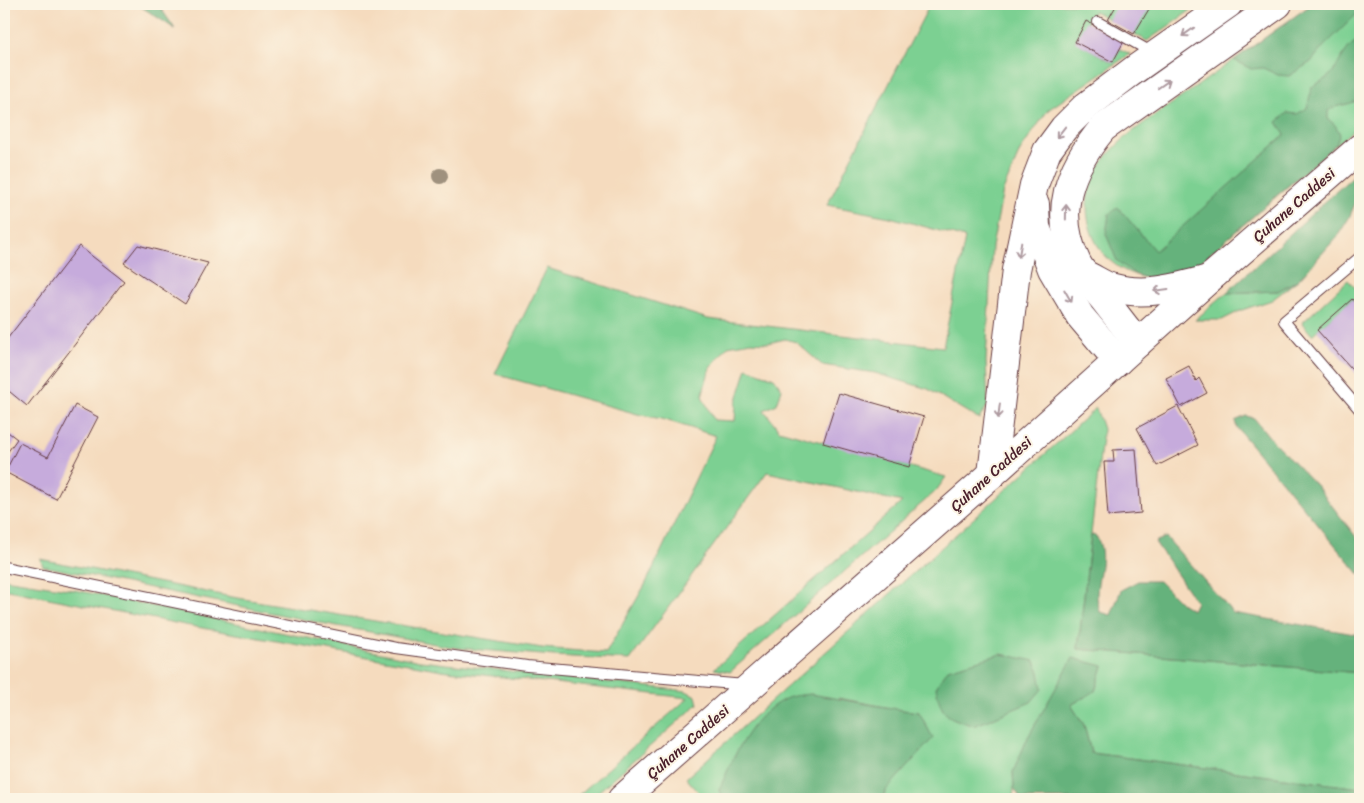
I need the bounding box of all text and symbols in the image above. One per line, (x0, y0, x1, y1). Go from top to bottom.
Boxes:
one-way arrow (1182, 27, 1196, 37)
one-way arrow (1157, 79, 1171, 89)
one-way arrow (1056, 125, 1067, 138)
street label: Çuhane Caddesi (1246, 161, 1342, 249)
one-way arrow (1061, 204, 1071, 220)
one-way arrow (1015, 242, 1025, 258)
one-way arrow (1154, 285, 1170, 295)
one-way arrow (1064, 289, 1074, 303)
one-way arrow (994, 403, 1004, 419)
street label: Çuhane Caddesi (944, 429, 1039, 518)
street label: Çuhane Caddesi (640, 698, 736, 786)

